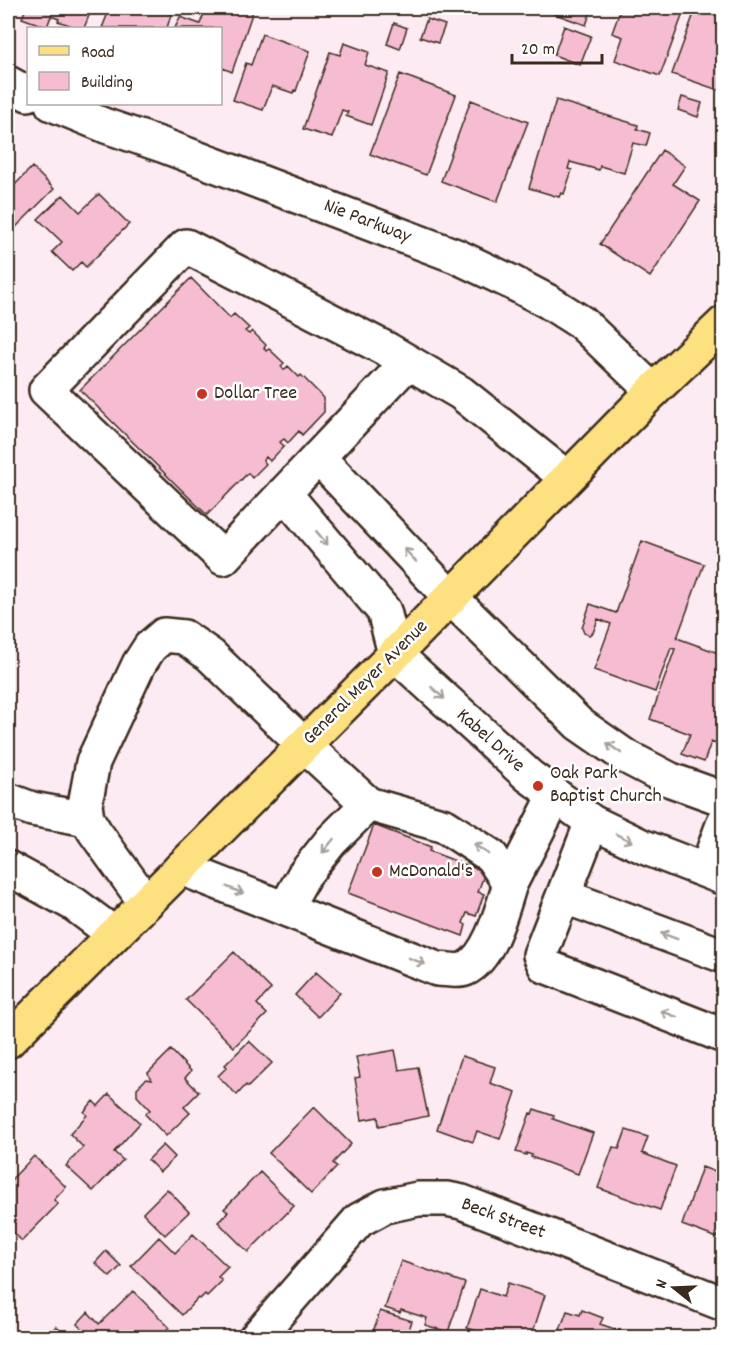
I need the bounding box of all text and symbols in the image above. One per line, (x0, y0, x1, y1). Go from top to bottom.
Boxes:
legend (27, 27, 222, 105)
scale bar (512, 27, 602, 65)
text: 20 m (521, 38, 555, 63)
text: Road (81, 41, 115, 66)
text: Building (81, 71, 133, 96)
street label: Nie Parkway (319, 193, 415, 252)
place label: Dollar Tree (214, 380, 297, 408)
marker: Dollar Tree (195, 387, 209, 401)
one-way arrow (315, 530, 329, 545)
one-way arrow (403, 547, 417, 562)
street label: General Meyer Avenue (297, 614, 435, 752)
one-way arrow (430, 686, 445, 700)
street label: Kabel Drive (449, 703, 531, 780)
one-way arrow (606, 742, 622, 754)
place label: Oak Park Baptist Church (550, 760, 662, 811)
marker: Oak Park Baptist Church (531, 779, 545, 793)
one-way arrow (615, 832, 633, 844)
one-way arrow (321, 838, 334, 854)
one-way arrow (473, 843, 490, 855)
place label: McDonald's (389, 858, 473, 886)
marker: McDonald's (370, 865, 384, 879)
one-way arrow (225, 885, 244, 896)
one-way arrow (660, 929, 679, 940)
one-way arrow (407, 956, 425, 967)
one-way arrow (660, 1008, 679, 1019)
street label: Beck Street (457, 1191, 549, 1247)
north arrow (644, 1258, 704, 1318)
text: N (650, 1277, 674, 1291)

